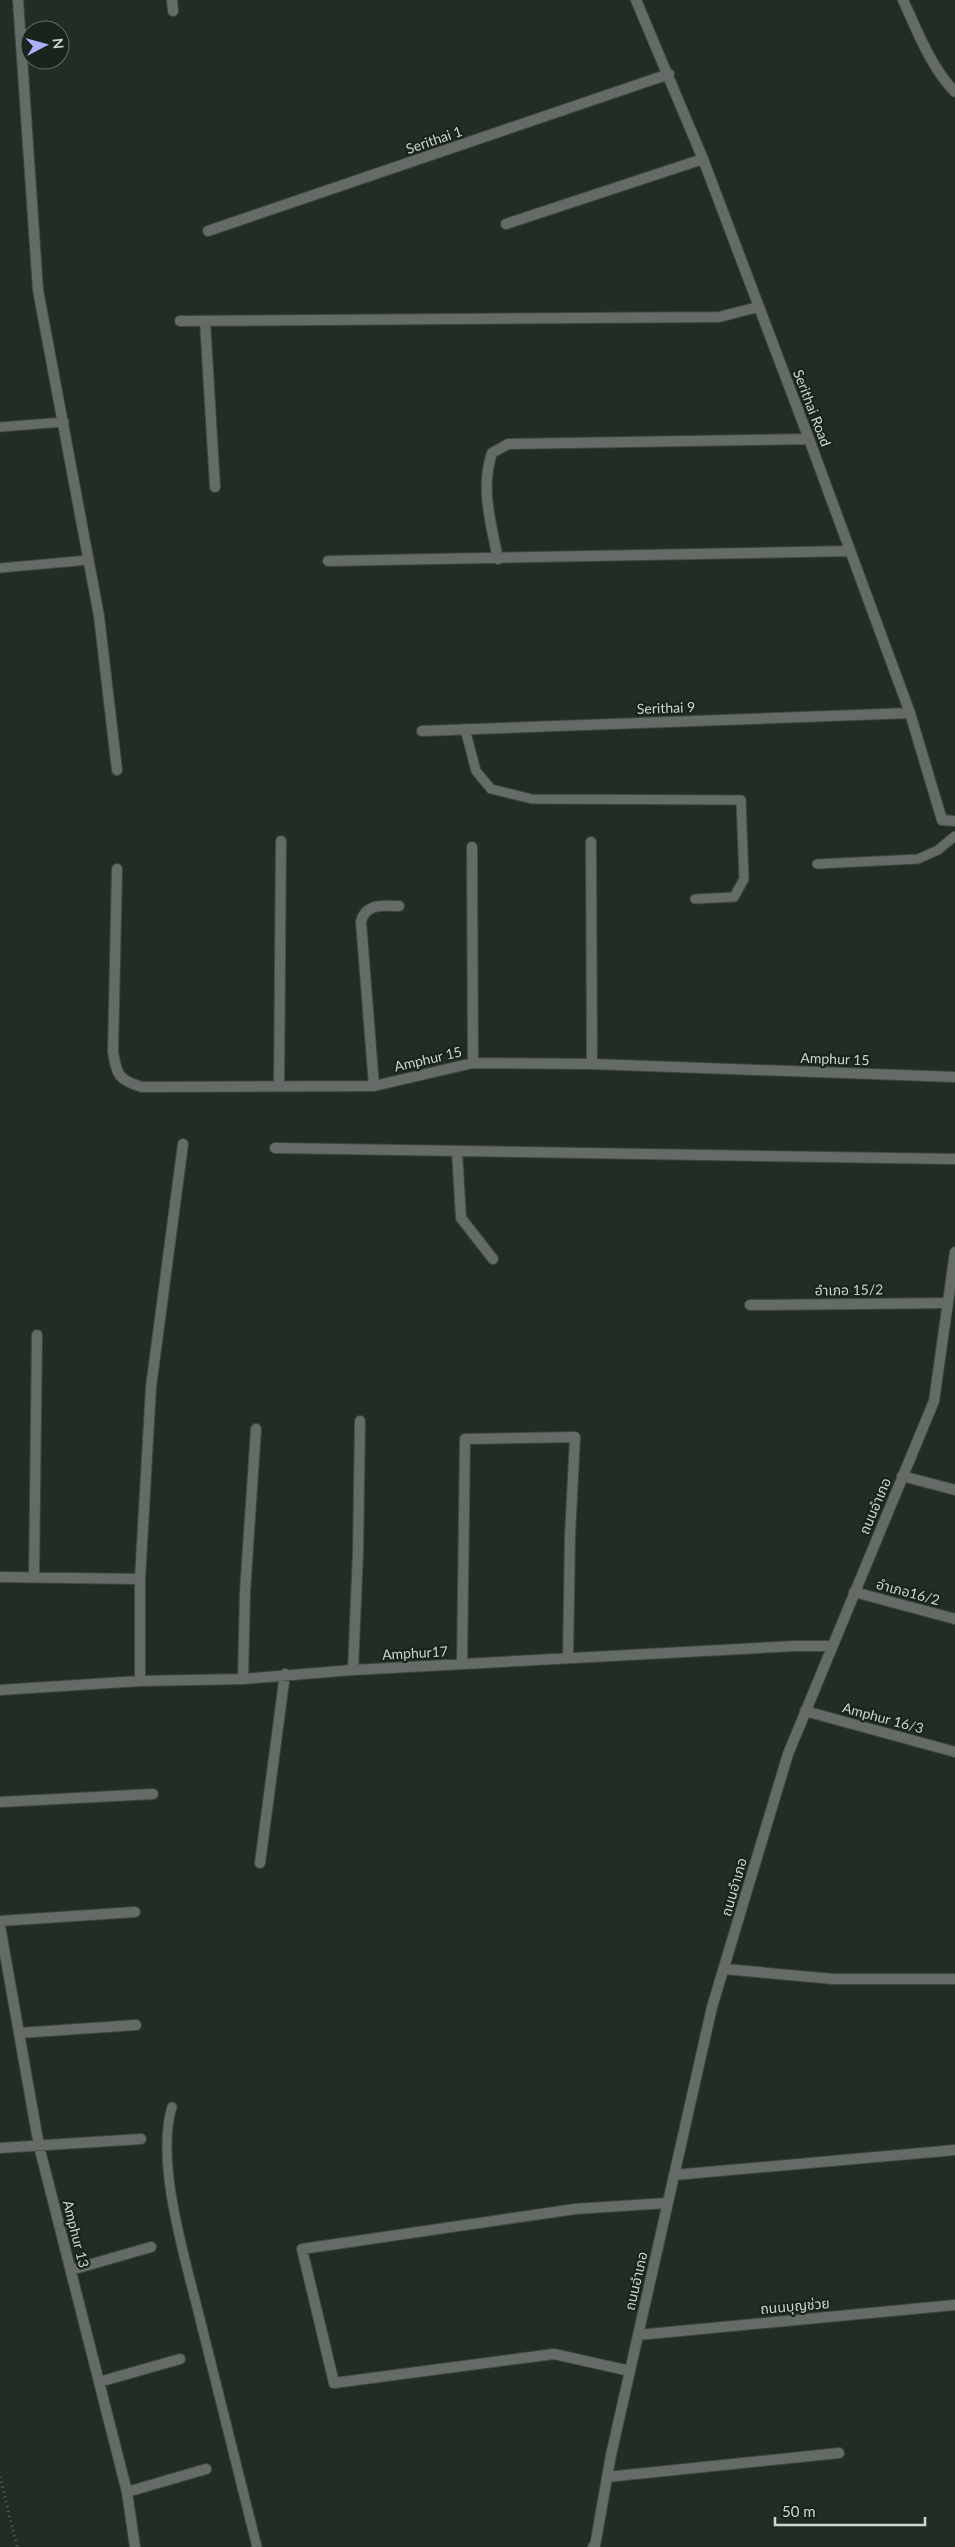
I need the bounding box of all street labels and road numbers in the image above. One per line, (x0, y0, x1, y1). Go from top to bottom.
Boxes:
street label: Serithai 1 (404, 122, 464, 157)
street label: Serithai Road (790, 367, 835, 449)
street label: Serithai 9 (637, 698, 695, 717)
street label: Amphur 15 (392, 1042, 463, 1075)
street label: Amphur 15 (800, 1049, 870, 1068)
street label: อำเภอ 15/2 (815, 1280, 883, 1299)
street label: ถนนอำเภอ (855, 1475, 894, 1537)
street label: อำเภอ16/2 (875, 1575, 942, 1608)
street label: Amphur17 (382, 1642, 448, 1663)
street label: Amphur 16/3 (841, 1698, 926, 1737)
street label: ถนนอำเภอ (717, 1856, 750, 1918)
street label: Amphur 13 (60, 2198, 93, 2269)
street label: ถนนอำเภอ (620, 2250, 651, 2312)
street label: ถนนบุญช่วย (760, 2294, 830, 2318)

